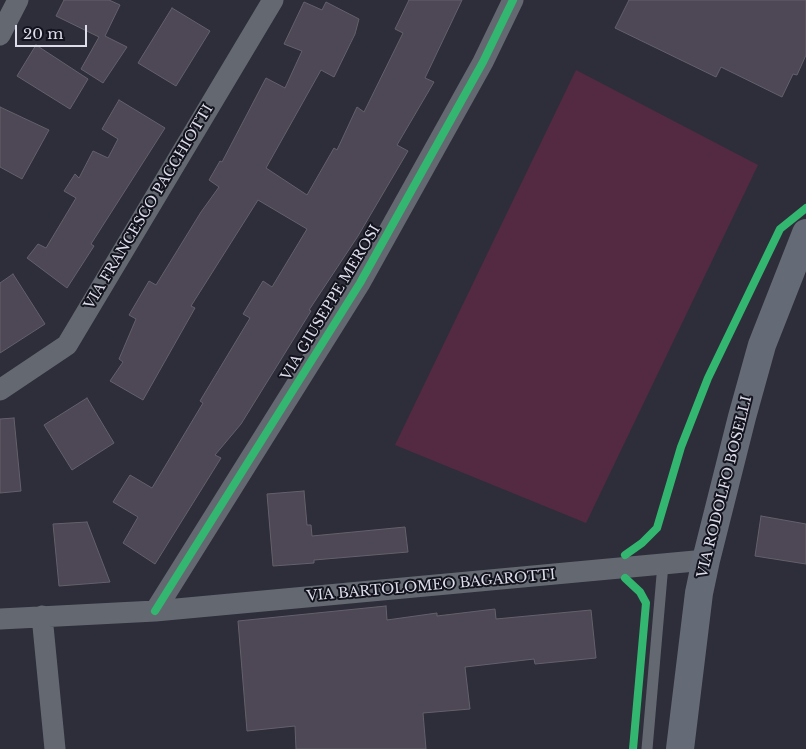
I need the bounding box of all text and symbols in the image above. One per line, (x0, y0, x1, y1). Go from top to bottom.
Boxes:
scale bar (18, 15, 90, 47)
text: 20 m (23, 24, 63, 43)
street label: VIA FRANCESCO PACCHIOTTI (81, 102, 217, 312)
street label: VIA GIUSEPPE MEROSI (278, 222, 384, 384)
street label: VIA RODOLFO BOSELLI (694, 394, 756, 580)
street label: VIA BARTOLOMEO BAGAROTTI (306, 567, 556, 605)

